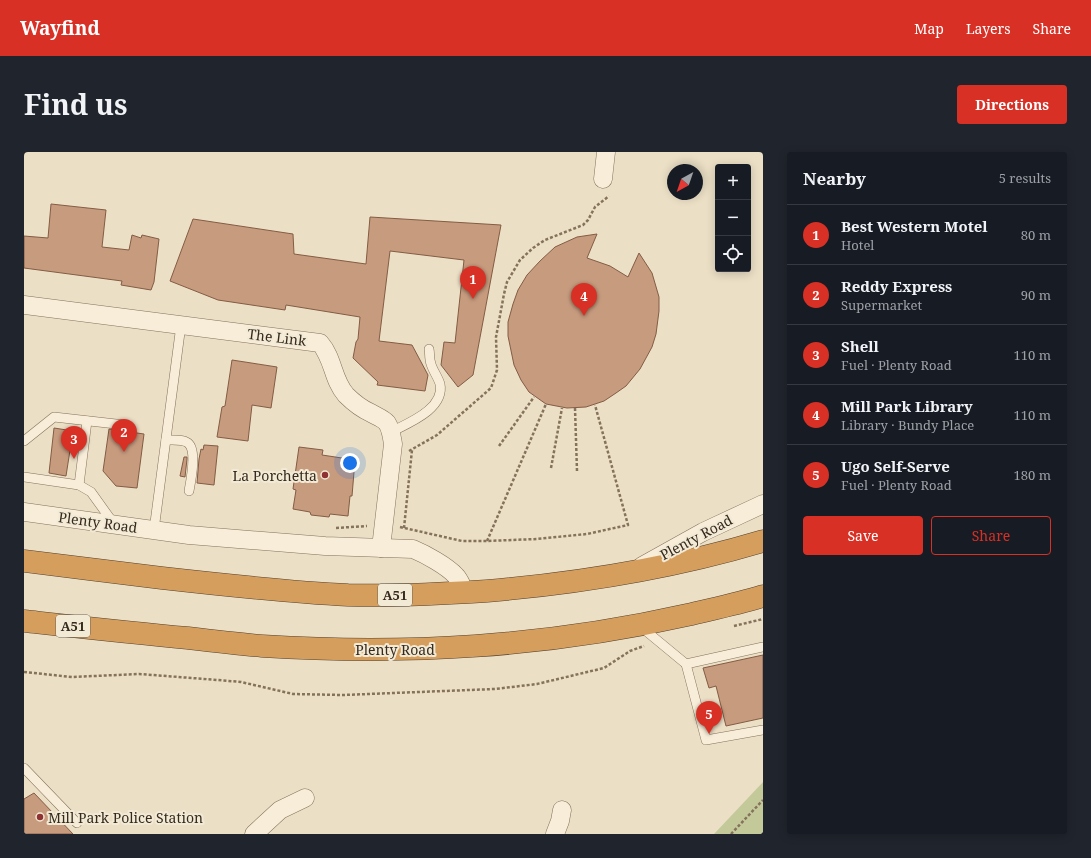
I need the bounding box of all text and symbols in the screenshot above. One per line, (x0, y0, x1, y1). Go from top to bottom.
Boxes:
text: Wayfind (20, 15, 100, 41)
text: Map (914, 19, 944, 38)
text: Layers (966, 19, 1011, 38)
text: Share (1033, 19, 1071, 38)
text: Find us (24, 85, 128, 123)
button: Directions (957, 85, 1067, 124)
north arrow (667, 164, 703, 200)
map controls (715, 164, 751, 272)
button: + (715, 164, 751, 200)
text: Nearby (803, 167, 866, 190)
text: 5 results (999, 169, 1051, 187)
button: − (715, 200, 751, 236)
text: Best Western Motel (841, 216, 988, 236)
text: 1 (812, 226, 820, 244)
text: 80 m (1021, 226, 1051, 244)
button: locate (715, 236, 751, 272)
text: Hotel (841, 236, 874, 254)
pin: 1 (460, 266, 486, 299)
text: Reddy Express (841, 276, 952, 296)
pin: 4 (571, 283, 597, 316)
text: 2 (812, 286, 820, 304)
text: 90 m (1021, 286, 1051, 304)
text: Supermarket (841, 296, 922, 314)
street label: The Link (247, 324, 308, 350)
text: Shell (841, 336, 879, 356)
text: 3 (812, 346, 820, 364)
text: 110 m (1014, 346, 1051, 364)
text: Fuel · Plenty Road (841, 356, 952, 374)
text: Mill Park Library (841, 396, 973, 416)
text: 4 (812, 406, 820, 424)
text: 110 m (1014, 406, 1051, 424)
text: Library · Bundy Place (841, 416, 974, 434)
pin: 2 (111, 419, 137, 452)
pin: 3 (61, 426, 87, 459)
your location (340, 453, 360, 473)
text: Ugo Self-Serve (841, 456, 950, 476)
place label: La Porchetta (233, 466, 317, 485)
text: 5 (812, 466, 820, 484)
text: 180 m (1014, 466, 1051, 484)
marker: La Porchetta (320, 470, 330, 480)
text: Fuel · Plenty Road (841, 476, 952, 494)
street label: Plenty Road (57, 507, 139, 537)
street label: Plenty Road (656, 510, 736, 564)
button: Save (803, 516, 923, 555)
button: Share (931, 516, 1051, 555)
road number: A51 (378, 584, 412, 606)
road number: A51 (56, 615, 90, 637)
street label: Plenty Road (355, 640, 435, 659)
pin: 5 (696, 701, 722, 734)
place label: Mill Park Police Station (48, 808, 203, 827)
marker: Mill Park Police Station (35, 812, 45, 822)

